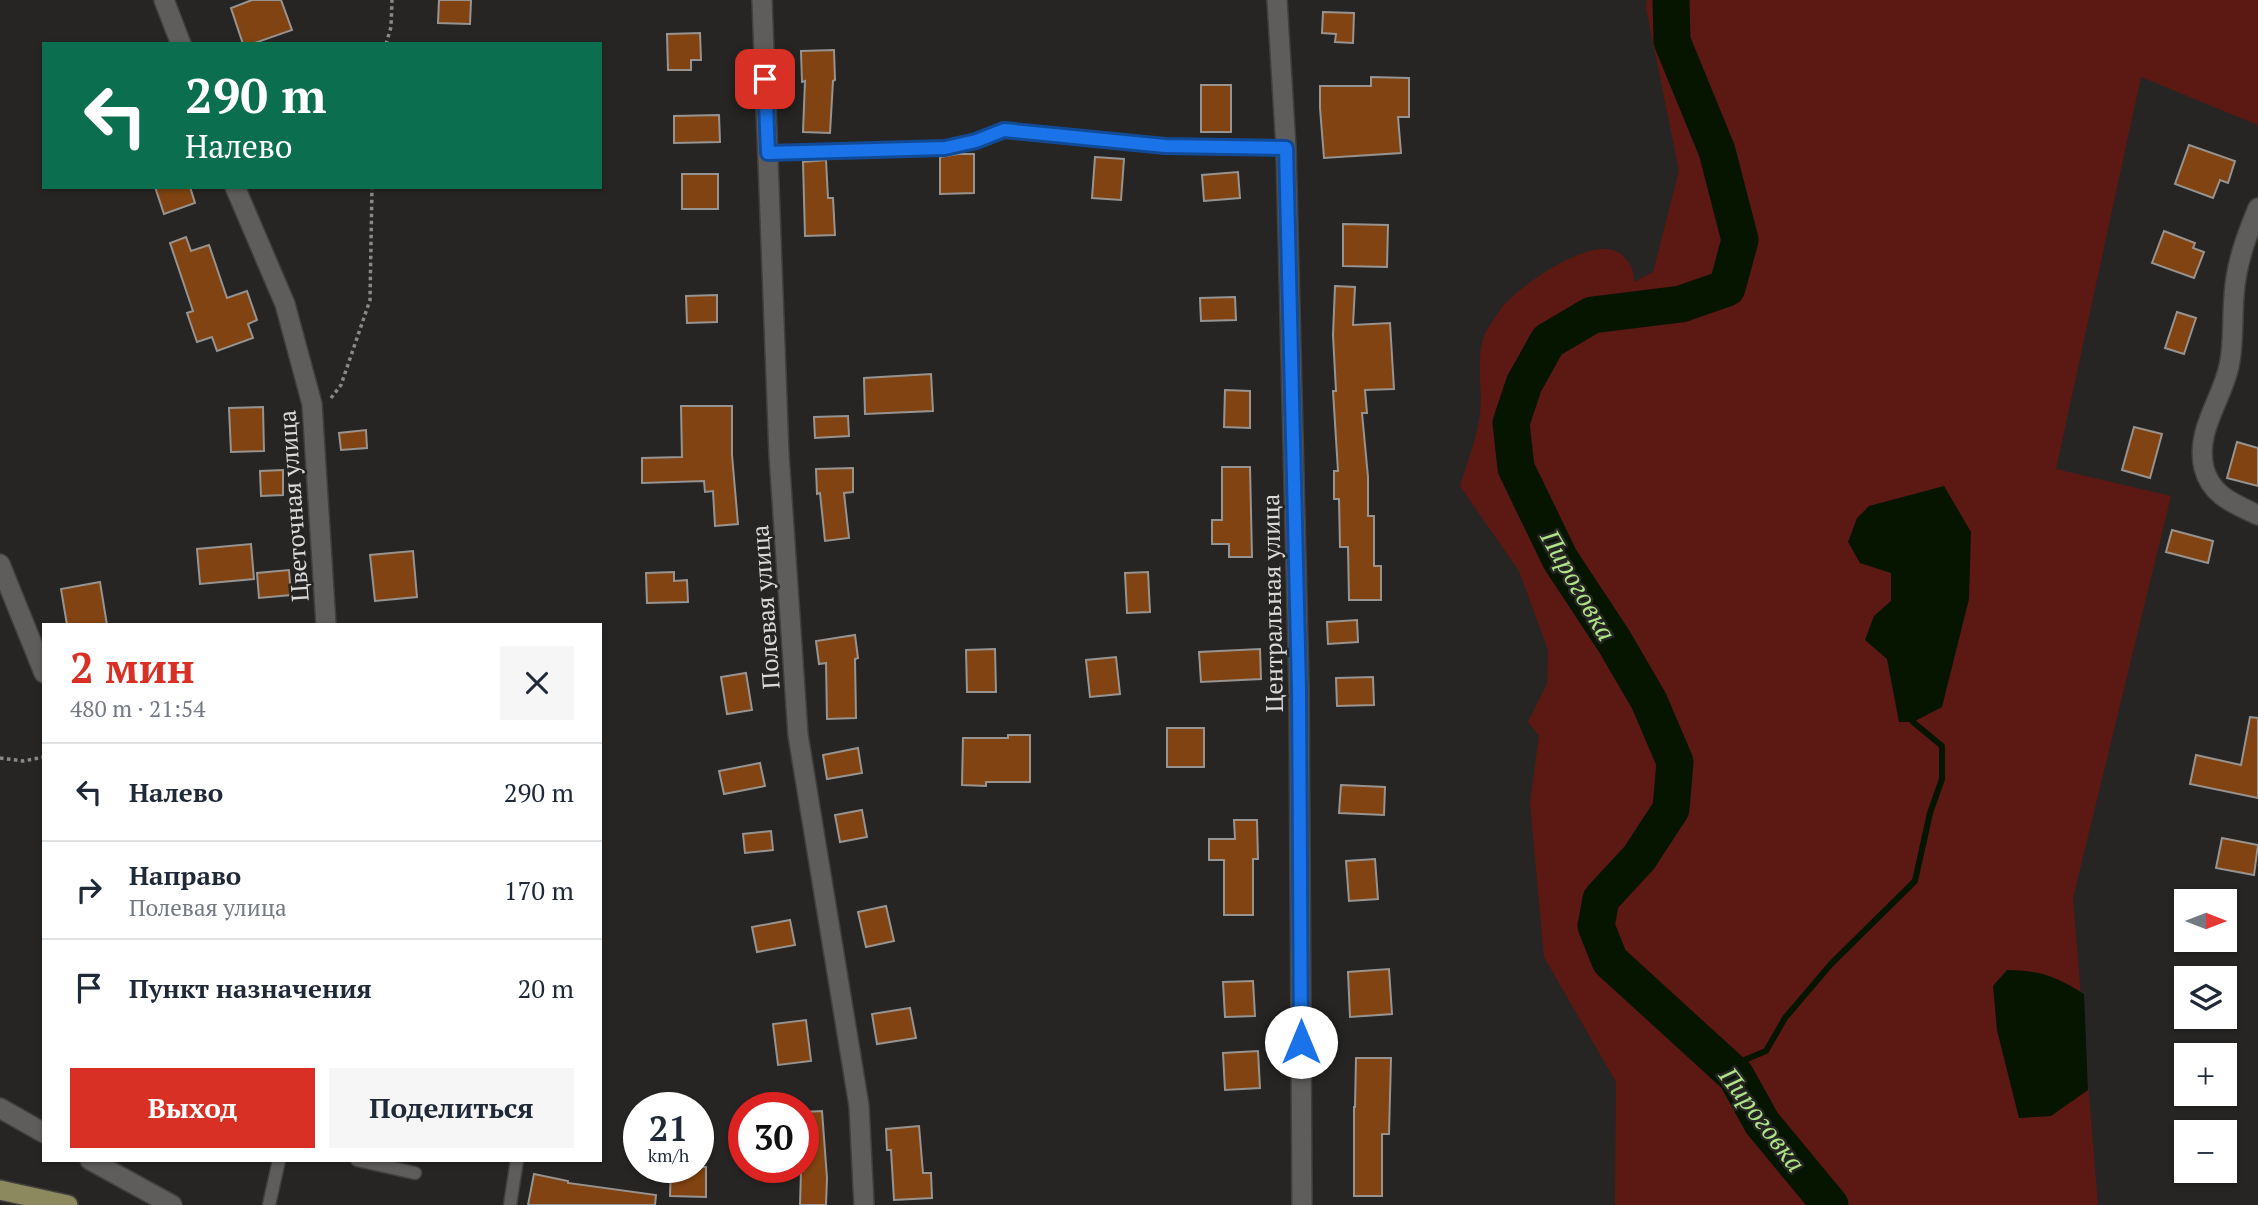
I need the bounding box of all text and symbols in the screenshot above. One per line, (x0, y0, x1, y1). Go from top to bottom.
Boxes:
pin (735, 49, 795, 109)
icon: arrive (746, 60, 784, 98)
text: 290 m (185, 62, 327, 127)
icon: left (70, 70, 161, 161)
text: Налево (185, 125, 293, 167)
street label: Цветочная улица (270, 409, 316, 603)
street label: Центральная улица (1254, 493, 1290, 713)
water label: Пироговка (1533, 522, 1624, 647)
street label: Полевая улица (743, 524, 787, 690)
text: 2 мин (70, 639, 195, 695)
button: close (500, 646, 574, 720)
text: 480 m · 21:54 (70, 693, 205, 724)
icon: left (70, 773, 108, 811)
text: Налево (129, 775, 223, 809)
text: 290 m (504, 775, 574, 809)
text: Направо (129, 858, 241, 892)
icon: right (70, 871, 108, 909)
text: 170 m (504, 873, 574, 907)
north arrow (2174, 889, 2236, 952)
map controls (2174, 889, 2237, 1183)
text: Полевая улица (129, 892, 287, 923)
button: layers (2174, 966, 2237, 1029)
icon: arrive (70, 969, 108, 1007)
text: Пункт назначения (129, 971, 372, 1005)
text: 20 m (518, 971, 574, 1005)
position arrow (1264, 1005, 1338, 1079)
button: + (2174, 1043, 2237, 1106)
water label: Пироговка (1712, 1059, 1814, 1178)
button: Выход (70, 1068, 315, 1148)
button: Поделиться (329, 1068, 574, 1148)
speed limit sign: 30 (728, 1092, 819, 1183)
text: 21 (649, 1105, 688, 1151)
button: − (2174, 1120, 2237, 1183)
text: km/h (648, 1143, 689, 1167)

